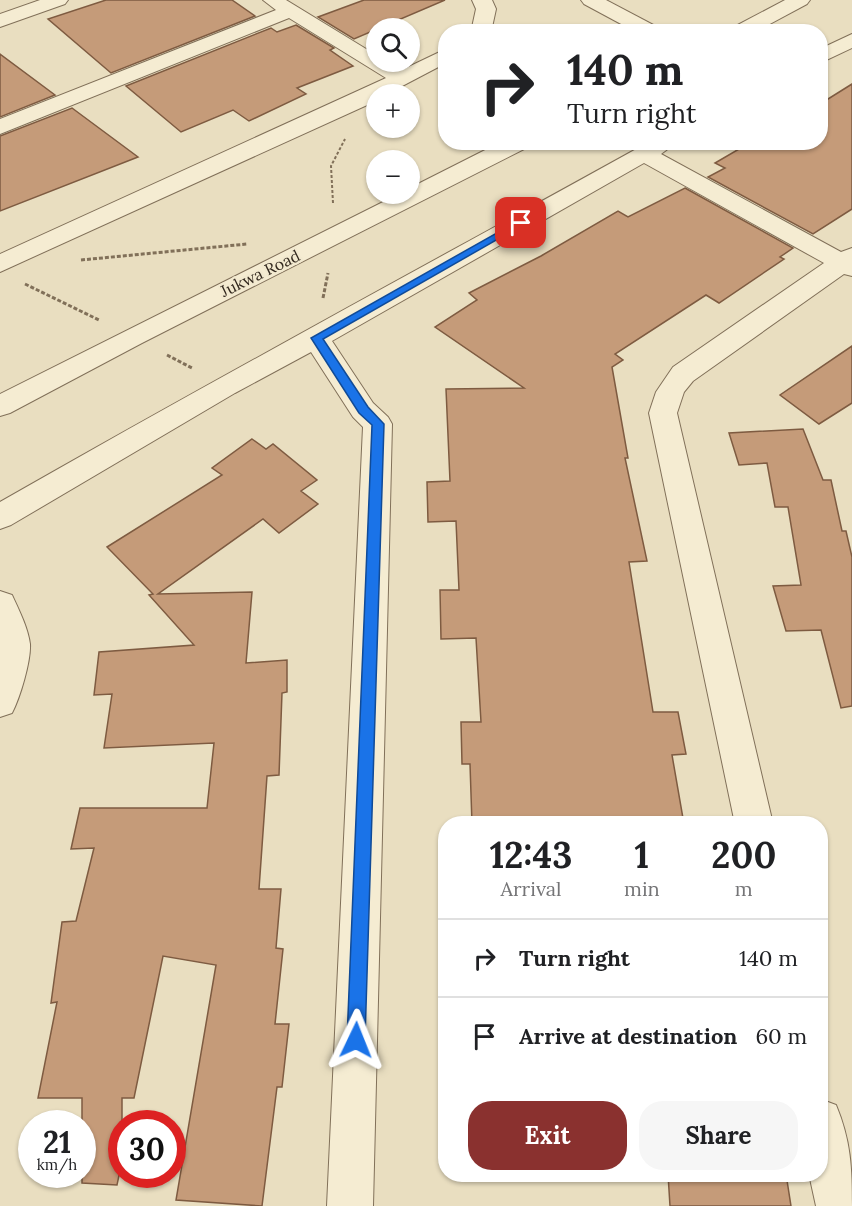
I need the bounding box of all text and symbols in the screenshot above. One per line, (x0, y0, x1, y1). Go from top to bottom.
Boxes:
map controls (366, 18, 420, 204)
button: search (366, 18, 420, 72)
text: 140 m (567, 43, 683, 97)
icon: right (468, 48, 546, 126)
button: + (366, 84, 420, 138)
text: Turn right (567, 96, 696, 130)
button: − (366, 150, 420, 204)
pin (495, 197, 546, 248)
icon: arrive (504, 206, 537, 239)
street label: Jukwa Road (216, 245, 304, 301)
text: 12:43 (490, 832, 572, 878)
text: 1 (635, 832, 649, 878)
text: 200 (711, 832, 776, 878)
text: Arrival (500, 876, 562, 901)
text: min (624, 876, 660, 901)
text: m (735, 876, 753, 901)
icon: right (468, 942, 501, 975)
text: Turn right (519, 944, 630, 972)
text: 140 m (739, 944, 798, 972)
position arrow (324, 1008, 388, 1072)
icon: arrive (468, 1020, 501, 1053)
text: Arrive at destination (519, 1022, 737, 1050)
text: 60 m (755, 1022, 807, 1050)
button: Exit (468, 1101, 627, 1170)
button: Share (639, 1101, 798, 1170)
speed limit sign: 30 (108, 1110, 186, 1188)
text: 21 (43, 1123, 71, 1161)
text: km/h (37, 1155, 77, 1174)

